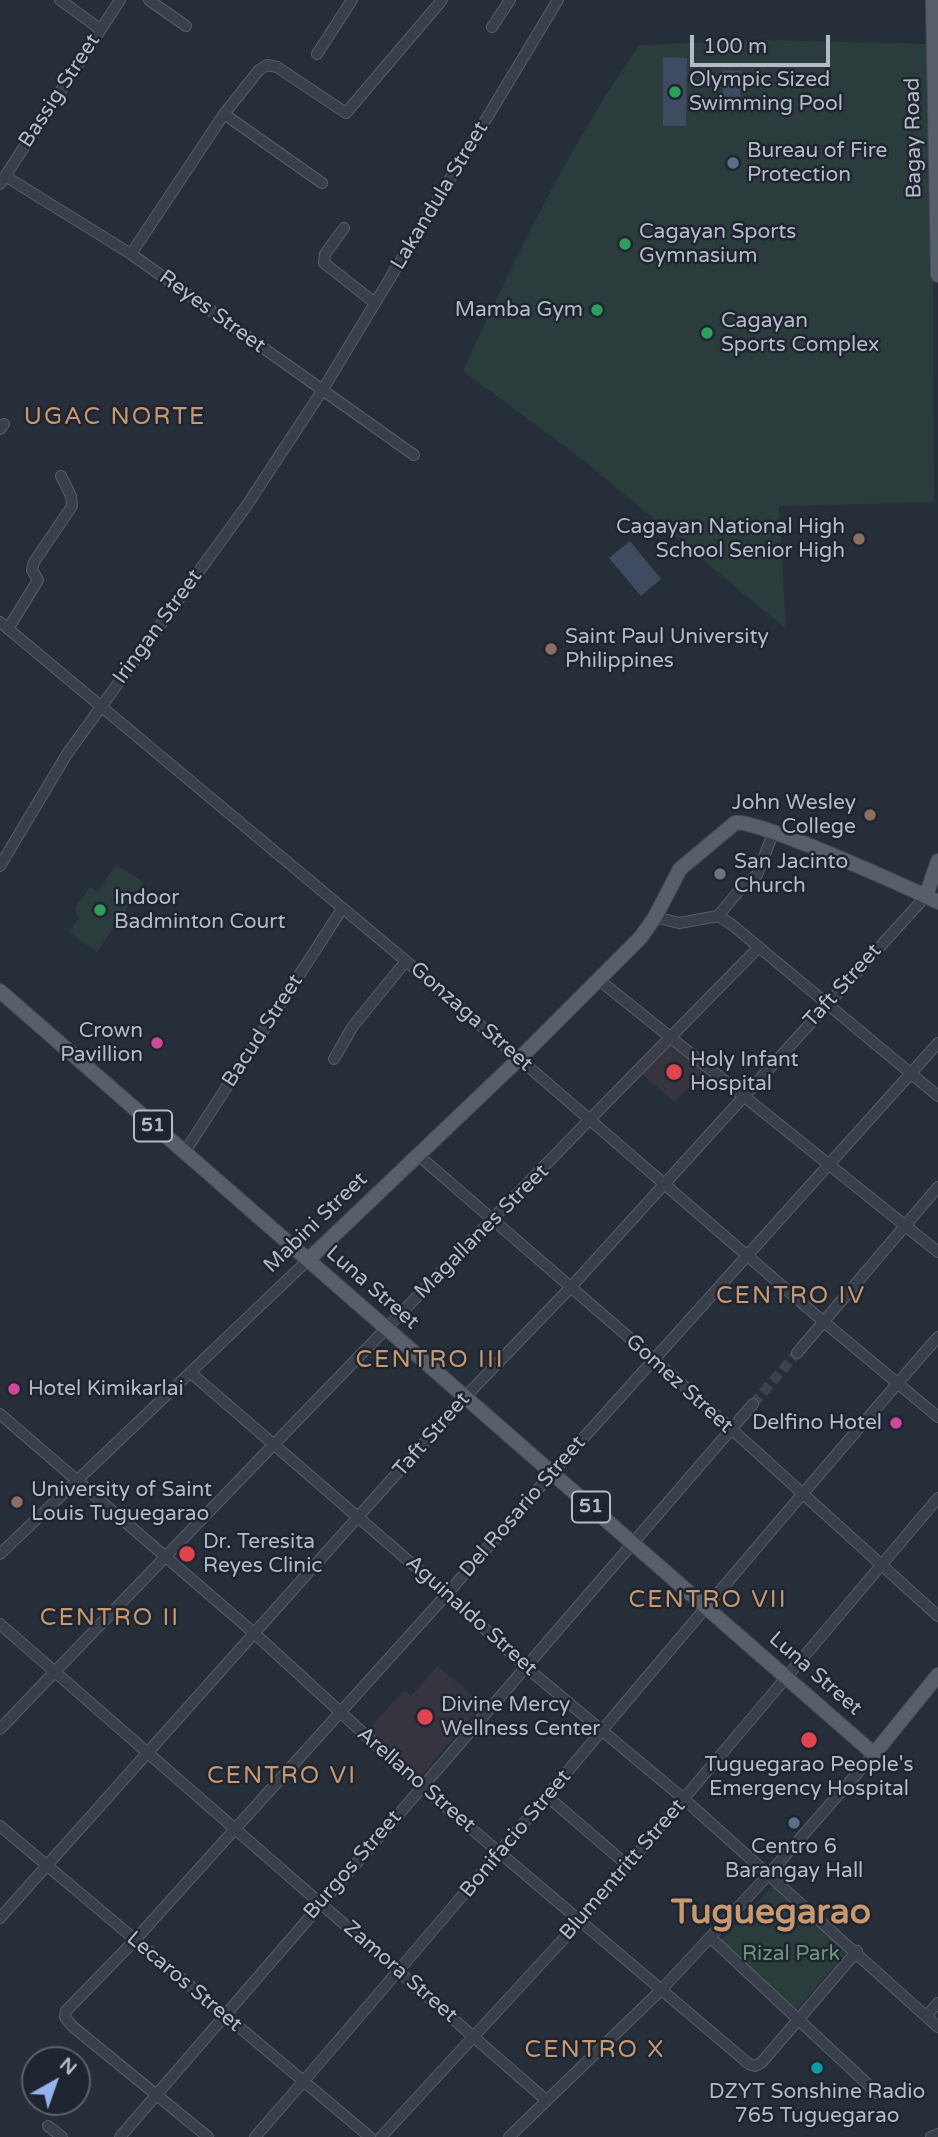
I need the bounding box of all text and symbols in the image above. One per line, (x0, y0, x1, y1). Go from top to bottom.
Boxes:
scale bar (693, 21, 833, 65)
street label: Bassig Street (14, 29, 106, 153)
text: 100 m (703, 34, 767, 59)
place label: Olympic Sized Swimming Pool (689, 67, 843, 117)
street label: Bagay Road (900, 77, 928, 199)
marker: Olympic Sized Swimming Pool (667, 84, 683, 100)
street label: Lakandula Street (386, 117, 494, 275)
place label: Bureau of Fire Protection (747, 138, 887, 188)
marker: Bureau of Fire Protection (725, 155, 741, 171)
place label: Cagayan Sports Gymnasium (639, 219, 796, 269)
marker: Cagayan Sports Gymnasium (617, 236, 633, 252)
street label: Reyes Street (154, 265, 270, 359)
place label: Mamba Gym (455, 297, 583, 323)
marker: Mamba Gym (589, 302, 605, 318)
place label: Cagayan Sports Complex (721, 308, 879, 358)
marker: Cagayan Sports Complex (699, 325, 715, 341)
district label: UGAC NORTE (25, 404, 205, 432)
place label: Cagayan National High School Senior High (616, 514, 845, 564)
marker: Cagayan National High School Senior High (851, 531, 867, 547)
street label: Iringan Street (108, 565, 208, 689)
place label: Saint Paul University Philippines (565, 624, 769, 674)
marker: Saint Paul University Philippines (543, 641, 559, 657)
place label: John Wesley College (732, 790, 856, 840)
marker: John Wesley College (862, 807, 878, 823)
place label: San Jacinto Church (734, 849, 848, 899)
marker: San Jacinto Church (712, 866, 728, 882)
place label: Indoor Badminton Court (114, 885, 285, 935)
marker: Indoor Badminton Court (92, 902, 108, 918)
street label: Taft Street (799, 939, 887, 1033)
street label: Gonzaga Street (405, 957, 537, 1077)
street label: Bacud Street (217, 970, 309, 1092)
place label: Crown Pavillion (60, 1018, 143, 1068)
marker: Crown Pavillion (149, 1035, 165, 1051)
place label: Holy Infant Hospital (690, 1047, 799, 1097)
marker: Holy Infant Hospital (664, 1062, 684, 1082)
road number: 51 (134, 1110, 172, 1142)
street label: Magallanes Street (410, 1160, 554, 1304)
street label: Mabini Street (259, 1167, 373, 1279)
street label: Luna Street (320, 1241, 424, 1335)
district label: CENTRO IV (717, 1283, 865, 1311)
street label: Gomez Street (620, 1329, 738, 1439)
district label: CENTRO III (357, 1347, 503, 1375)
place label: Hotel Kimikarlai (28, 1376, 184, 1402)
marker: Hotel Kimikarlai (6, 1381, 22, 1397)
street label: Taft Street (388, 1388, 476, 1482)
place label: Delfino Hotel (752, 1410, 882, 1436)
marker: Delfino Hotel (888, 1415, 904, 1431)
street label: Del Rosario Street (455, 1431, 591, 1583)
place label: University of Saint Louis Tuguegarao (31, 1477, 212, 1527)
road number: 51 (572, 1492, 610, 1522)
marker: University of Saint Louis Tuguegarao (9, 1494, 25, 1510)
place label: Dr. Teresita Reyes Clinic (203, 1529, 323, 1579)
marker: Dr. Teresita Reyes Clinic (177, 1544, 197, 1564)
street label: Aguinaldo Street (400, 1550, 542, 1682)
district label: CENTRO VII (630, 1587, 786, 1615)
district label: CENTRO II (41, 1605, 179, 1633)
street label: Luna Street (763, 1627, 867, 1721)
place label: Divine Mercy Wellness Center (441, 1692, 600, 1742)
marker: Divine Mercy Wellness Center (415, 1707, 435, 1727)
street label: Arellano Street (352, 1722, 480, 1838)
marker: Tuguegarao People's Emergency Hospital (799, 1730, 819, 1750)
place label: Tuguegarao People's Emergency Hospital (705, 1752, 913, 1802)
district label: CENTRO VI (208, 1763, 356, 1791)
street label: Bonifacio Street (455, 1765, 577, 1903)
street label: Blumentritt Street (555, 1794, 691, 1946)
street label: Burgos Street (299, 1805, 407, 1925)
marker: Centro 6 Barangay Hall (786, 1815, 802, 1831)
place label: Centro 6 Barangay Hall (725, 1834, 863, 1884)
district label: Tuguegarao (671, 1893, 871, 1935)
street label: Zamora Street (338, 1916, 462, 2028)
street label: Lecaros Street (121, 1926, 247, 2038)
park label: Rizal Park (742, 1941, 840, 1967)
district label: CENTRO X (526, 2037, 664, 2065)
north arrow (21, 2046, 91, 2116)
text: N (55, 2053, 81, 2080)
marker: DZYT Sonshine Radio 765 Tuguegarao (809, 2060, 825, 2076)
place label: DZYT Sonshine Radio 765 Tuguegarao (709, 2079, 925, 2129)

